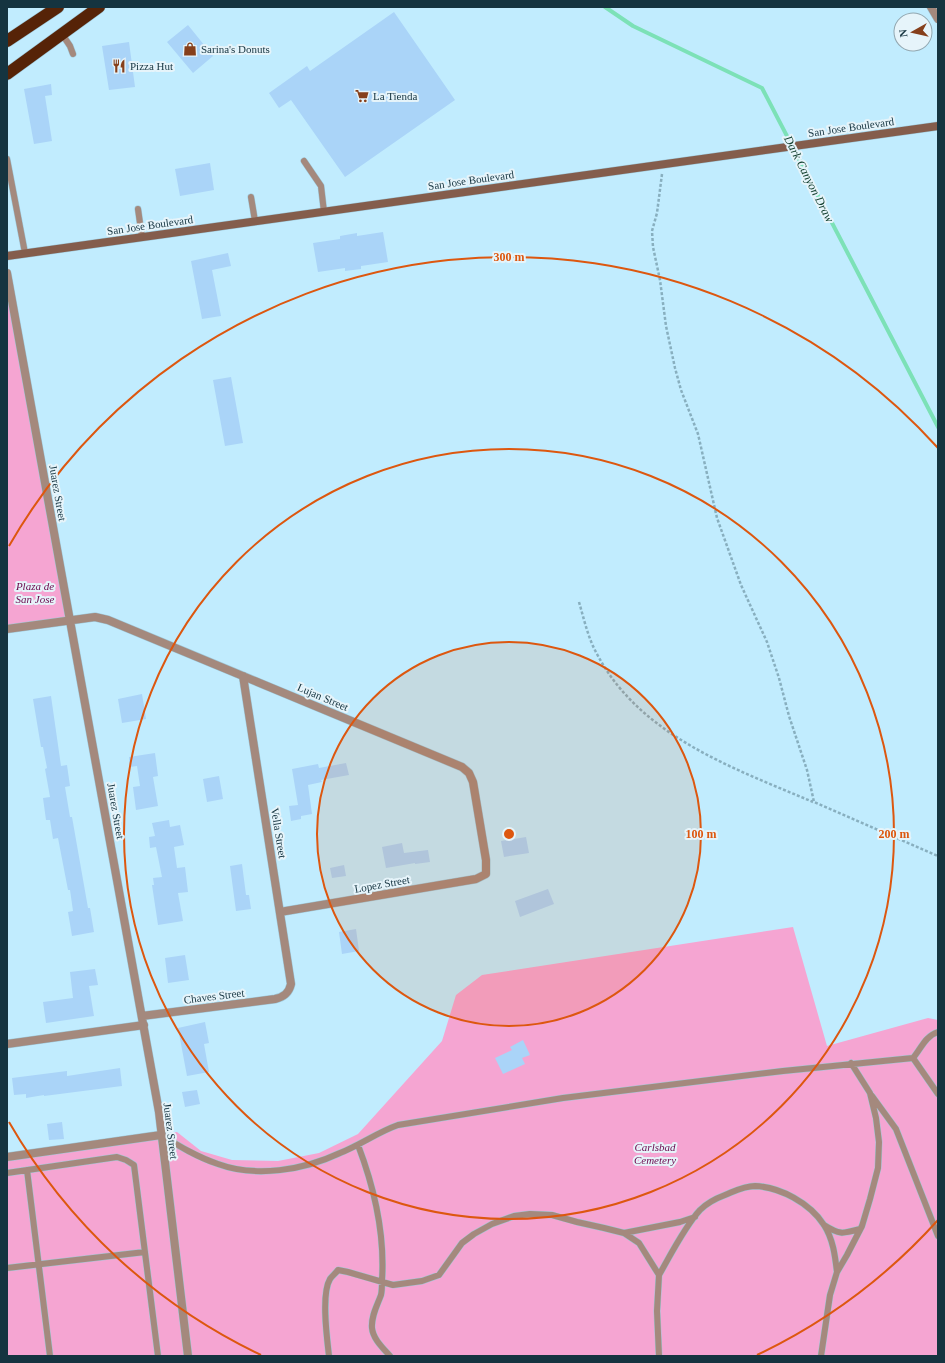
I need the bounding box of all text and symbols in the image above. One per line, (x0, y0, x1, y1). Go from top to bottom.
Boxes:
north arrow (893, 12, 933, 52)
text: N (897, 29, 910, 38)
shop icon: Sarina's Donuts (182, 41, 198, 57)
place label: Sarina's Donuts (201, 43, 270, 55)
restaurant icon: Pizza Hut (111, 58, 127, 74)
place label: Pizza Hut (130, 60, 173, 72)
supermarket icon: La Tienda (354, 88, 370, 104)
place label: La Tienda (373, 90, 417, 102)
street label: San Jose Boulevard (807, 115, 895, 139)
water label: Dark Canyon Draw (781, 132, 837, 225)
street label: San Jose Boulevard (427, 168, 515, 192)
street label: San Jose Boulevard (106, 213, 194, 237)
text: 300 m (494, 250, 525, 264)
street label: Juarez Street (47, 464, 69, 522)
park label: Plaza de San Jose (15, 580, 55, 605)
street label: Lujan Street (296, 681, 350, 713)
street label: Juarez Street (105, 782, 127, 840)
street label: Vella Street (269, 807, 289, 859)
centre of rings (502, 827, 516, 841)
text: 100 m (686, 827, 717, 841)
text: 200 m (879, 827, 910, 841)
street label: Lopez Street (353, 873, 411, 895)
street label: Chaves Street (183, 986, 245, 1006)
street label: Juarez Street (162, 1102, 180, 1160)
park label: Carlsbad Cemetery (634, 1141, 676, 1166)

